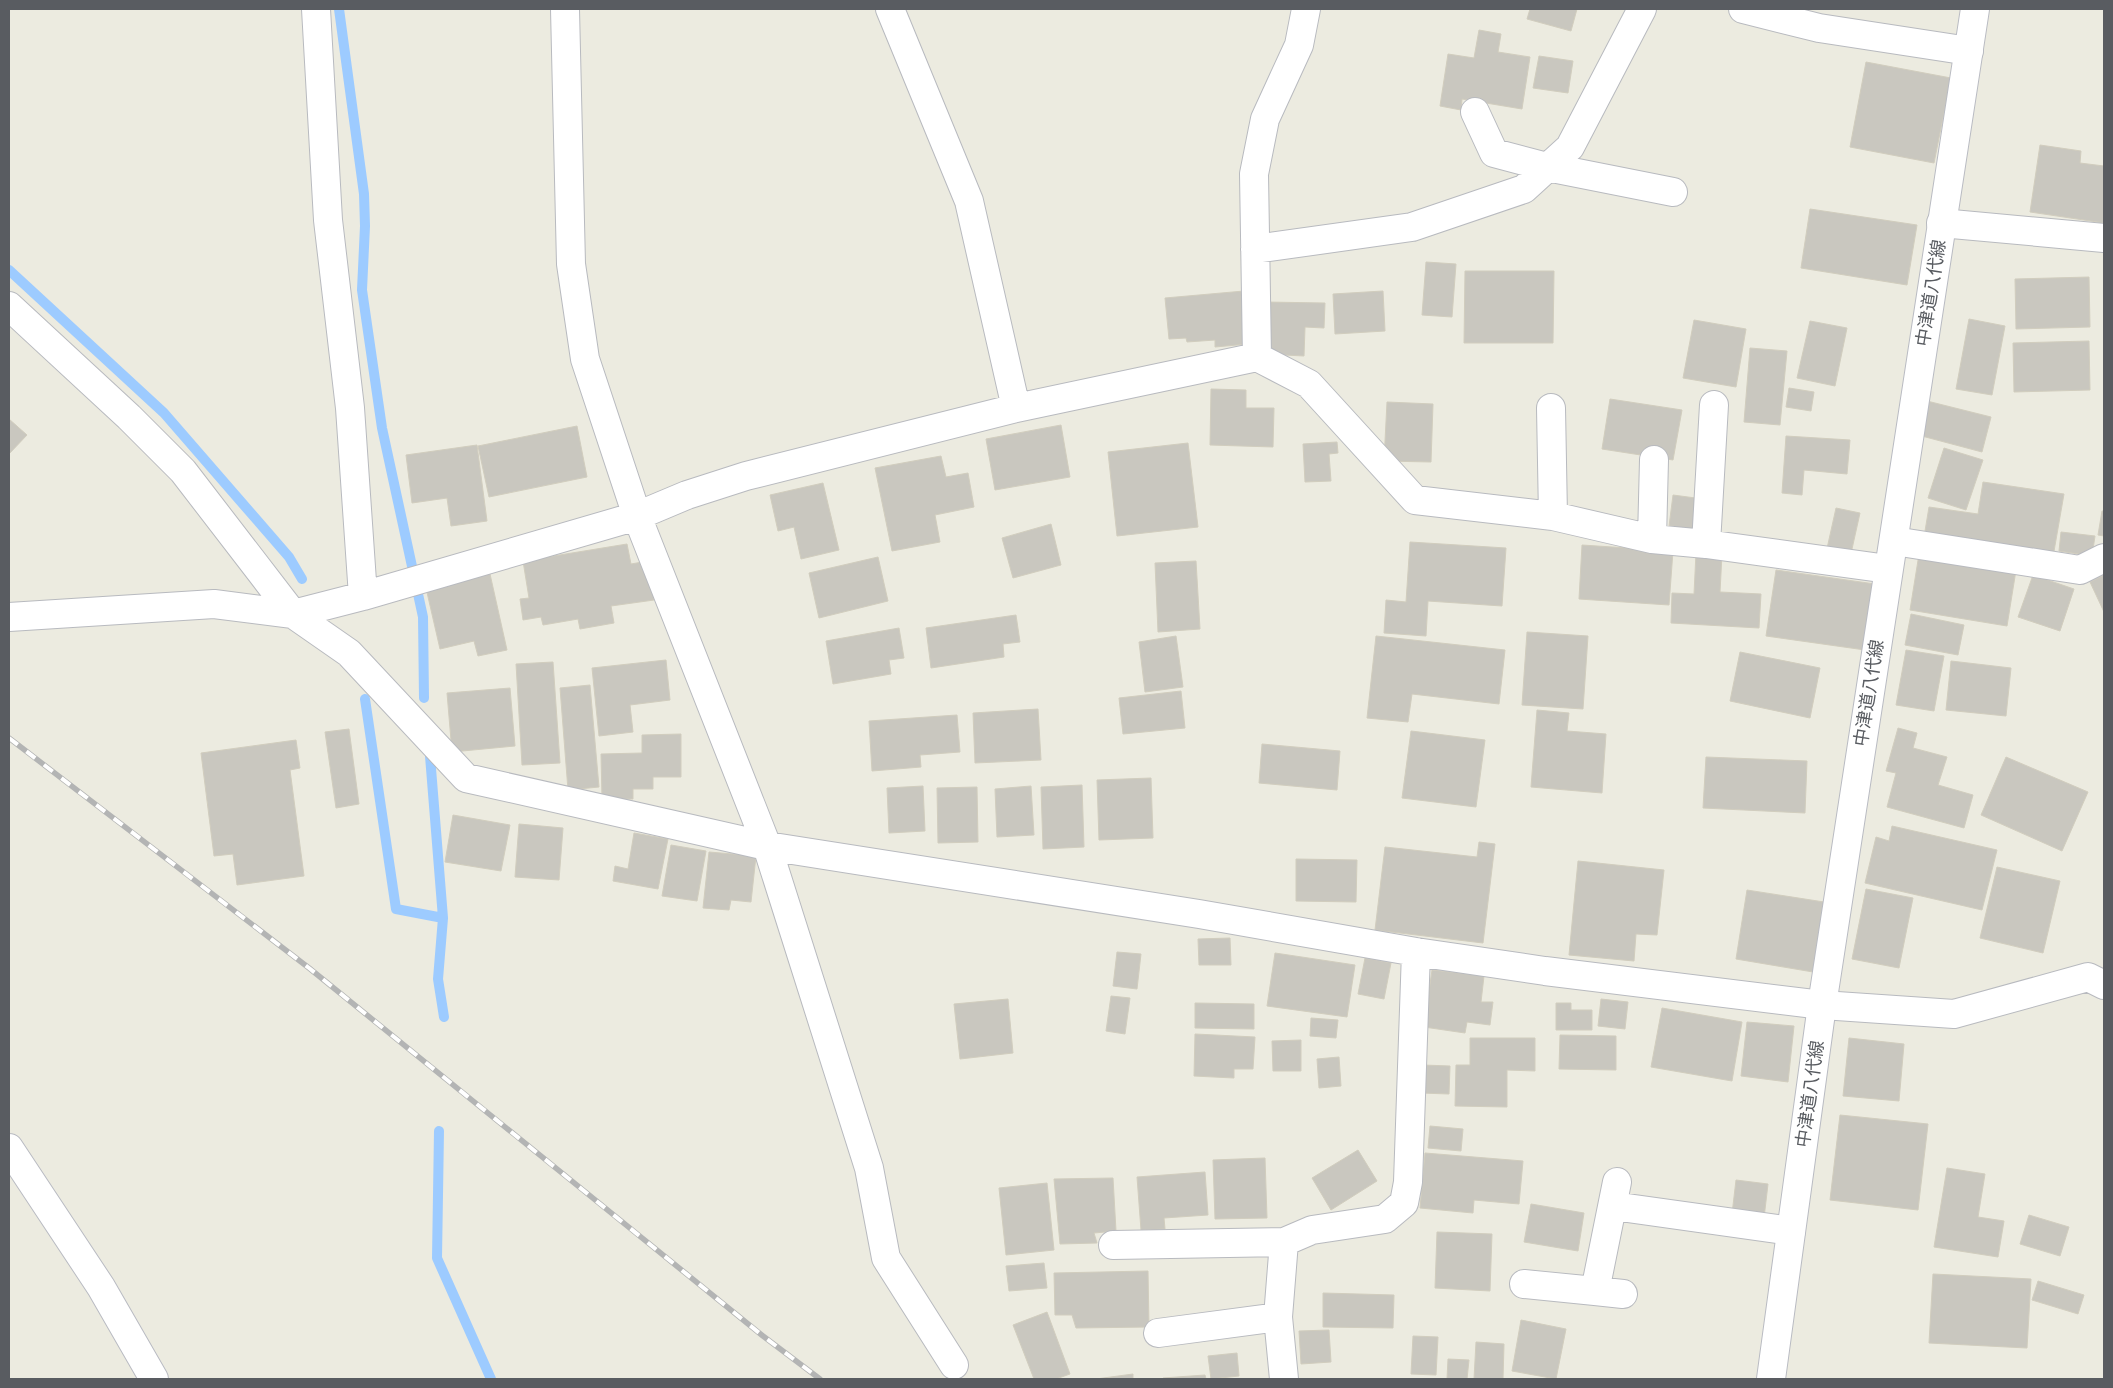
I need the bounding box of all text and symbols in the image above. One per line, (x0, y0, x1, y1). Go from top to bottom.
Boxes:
street label: 中津道八代線 (1912, 238, 1950, 348)
street label: 中津道八代線 (1850, 638, 1888, 748)
street label: 中津道八代線 (1792, 1039, 1828, 1149)

